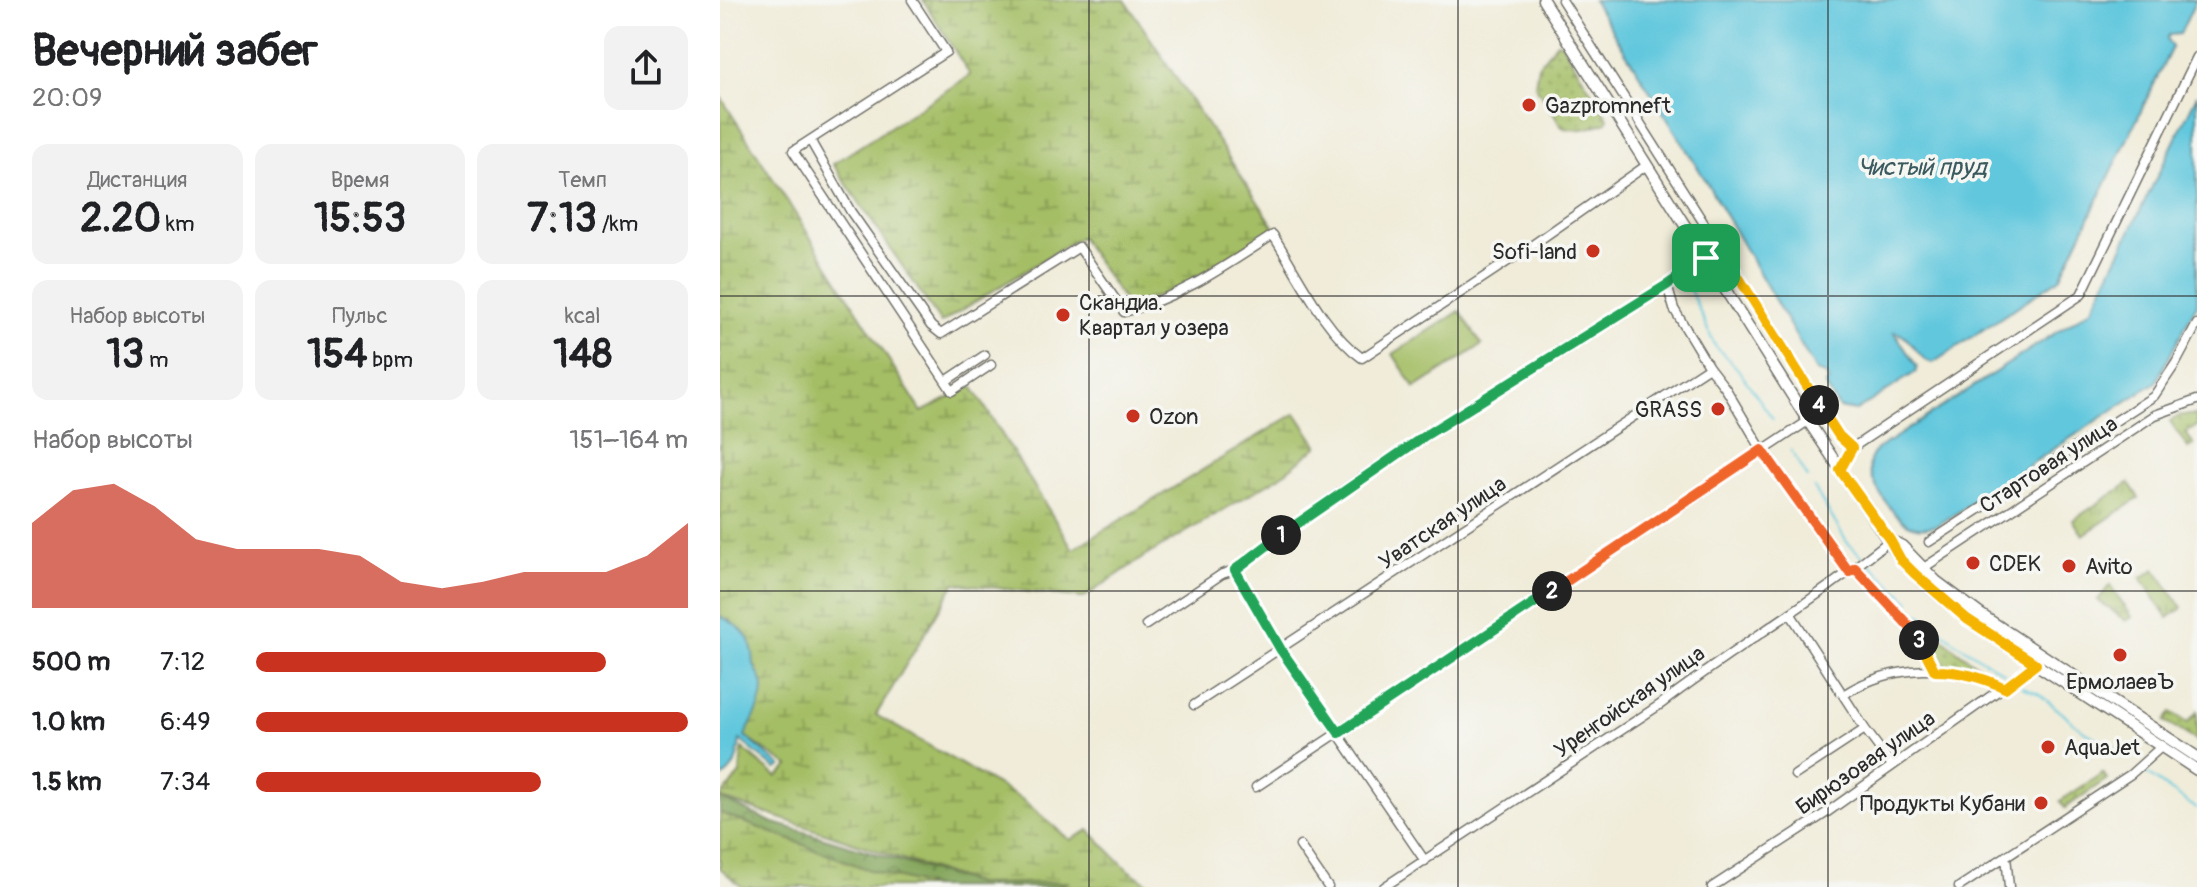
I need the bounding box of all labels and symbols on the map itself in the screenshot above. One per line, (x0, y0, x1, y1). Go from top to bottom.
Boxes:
place label: Gazpromneft (1545, 92, 1671, 120)
marker: Gazpromneft (1520, 96, 1538, 114)
water label: Чистый пруд (1857, 153, 1989, 182)
pin (1672, 224, 1740, 292)
place label: Sofi-land (1492, 238, 1577, 266)
marker: Sofi-land (1584, 242, 1602, 260)
place label: Скандиа. Квартал у озера (1079, 289, 1229, 342)
marker: Скандиа. Квартал у озера (1054, 306, 1072, 324)
pin: 4 (1799, 385, 1839, 425)
place label: GRASS (1635, 396, 1702, 424)
marker: GRASS (1709, 400, 1727, 418)
place label: Ozon (1149, 403, 1198, 431)
marker: Ozon (1124, 407, 1142, 425)
street label: Стартовая улица (1974, 410, 2123, 520)
street label: Уватская улица (1373, 470, 1512, 576)
pin: 1 (1261, 515, 1301, 555)
place label: CDEK (1989, 550, 2041, 578)
place label: Avito (2085, 553, 2133, 581)
marker: CDEK (1964, 554, 1982, 572)
marker: Avito (2060, 557, 2078, 575)
pin: 2 (1532, 571, 1572, 611)
pin: 3 (1899, 620, 1939, 660)
street label: Уренгойская улица (1549, 639, 1710, 764)
marker: ЕрмолаевЪ (2111, 646, 2129, 664)
place label: ЕрмолаевЪ (2066, 668, 2174, 696)
street label: Бирюзовая улица (1790, 704, 1941, 821)
place label: AquaJet (2064, 734, 2140, 762)
marker: AquaJet (2039, 738, 2057, 756)
place label: Продукты Кубани (1860, 790, 2025, 818)
marker: Продукты Кубани (2032, 794, 2050, 812)

